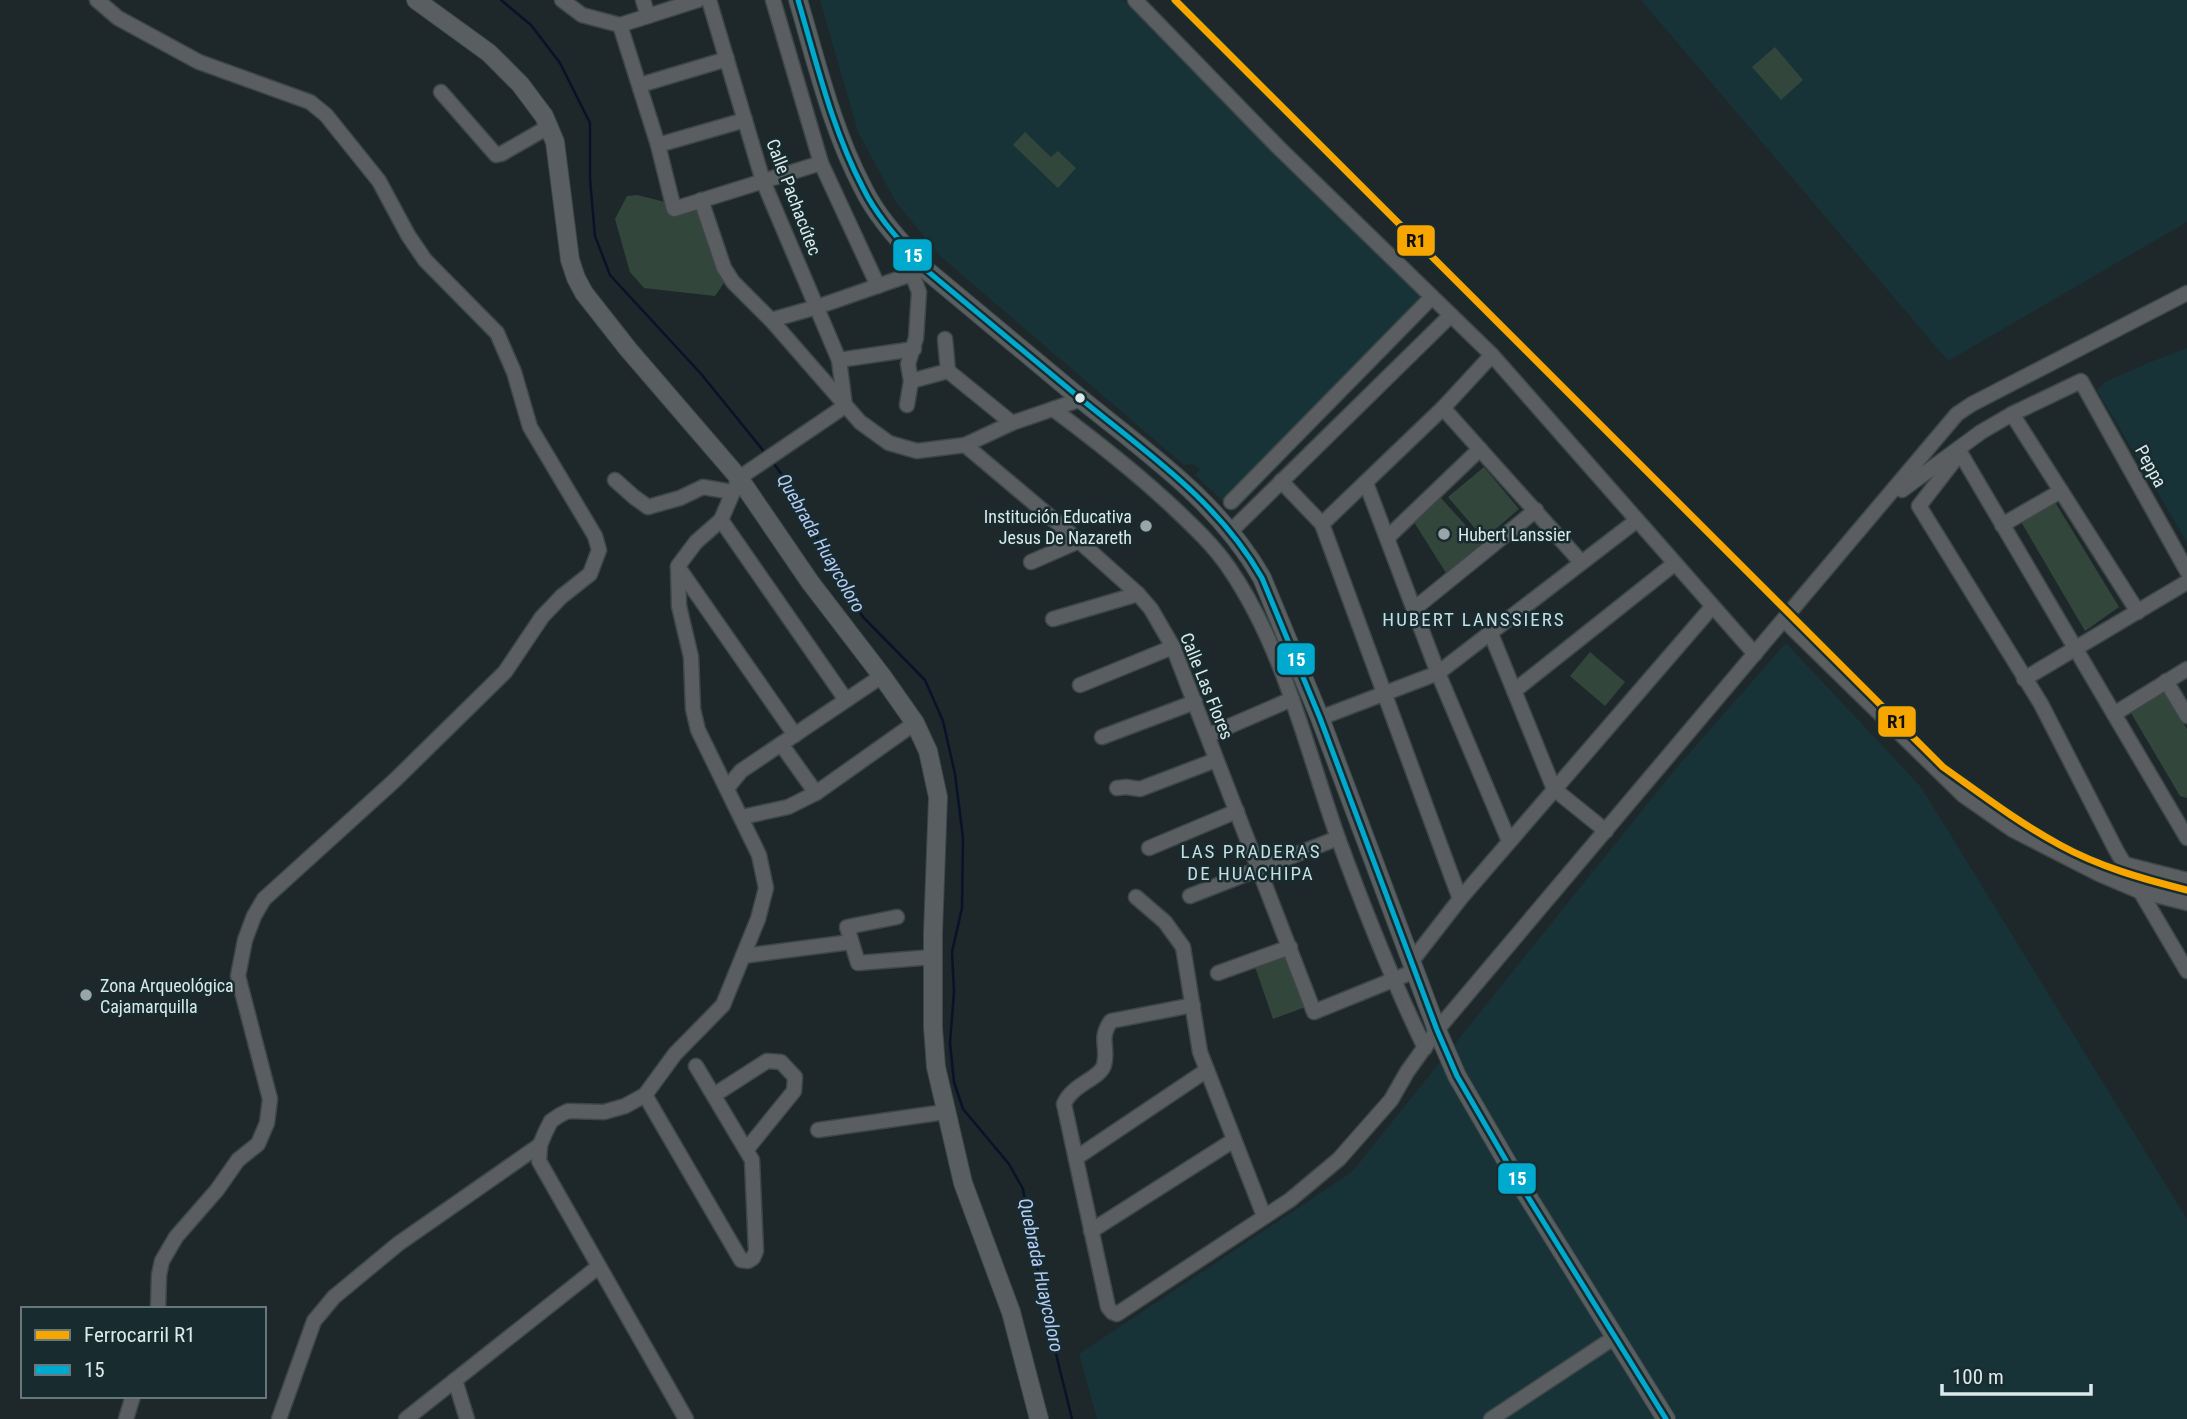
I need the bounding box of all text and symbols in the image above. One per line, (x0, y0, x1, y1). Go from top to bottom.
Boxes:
street label: Calle Pachacútec (762, 136, 826, 258)
line badge: R1 (1396, 224, 1436, 257)
text: R1 (1406, 229, 1426, 252)
line badge: 15 (892, 238, 933, 272)
text: 15 (903, 244, 923, 267)
unlabelled marker (1073, 391, 1087, 405)
street label: Peppa (2131, 441, 2171, 491)
water label: Quebrada Huaycoloro (772, 469, 870, 617)
place label: Institución Educativa Jesus De Nazareth (984, 506, 1132, 548)
marker: Institución Educativa Jesus De Nazareth (1138, 518, 1154, 534)
place label: Hubert Lanssier (1458, 524, 1571, 545)
marker: Hubert Lanssier (1436, 526, 1452, 542)
district label: HUBERT LANSSIERS (1382, 608, 1566, 631)
street label: Calle Las Flores (1176, 630, 1238, 742)
line badge: 15 (1276, 642, 1316, 676)
text: 15 (1286, 648, 1306, 671)
line badge: R1 (1877, 705, 1917, 738)
text: R1 (1887, 710, 1907, 733)
district label: LAS PRADERAS DE HUACHIPA (1180, 840, 1322, 885)
place label: Zona Arqueológica Cajamarquilla (100, 975, 234, 1017)
marker: Zona Arqueológica Cajamarquilla (78, 987, 94, 1003)
line badge: 15 (1497, 1162, 1537, 1195)
text: 15 (1507, 1167, 1527, 1190)
water label: Quebrada Huaycoloro (1013, 1196, 1069, 1354)
legend (21, 1307, 266, 1398)
text: Ferrocarril R1 (84, 1323, 195, 1347)
scale bar (1942, 1352, 2091, 1396)
text: 15 (84, 1358, 105, 1382)
text: 100 m (1952, 1365, 2004, 1389)

